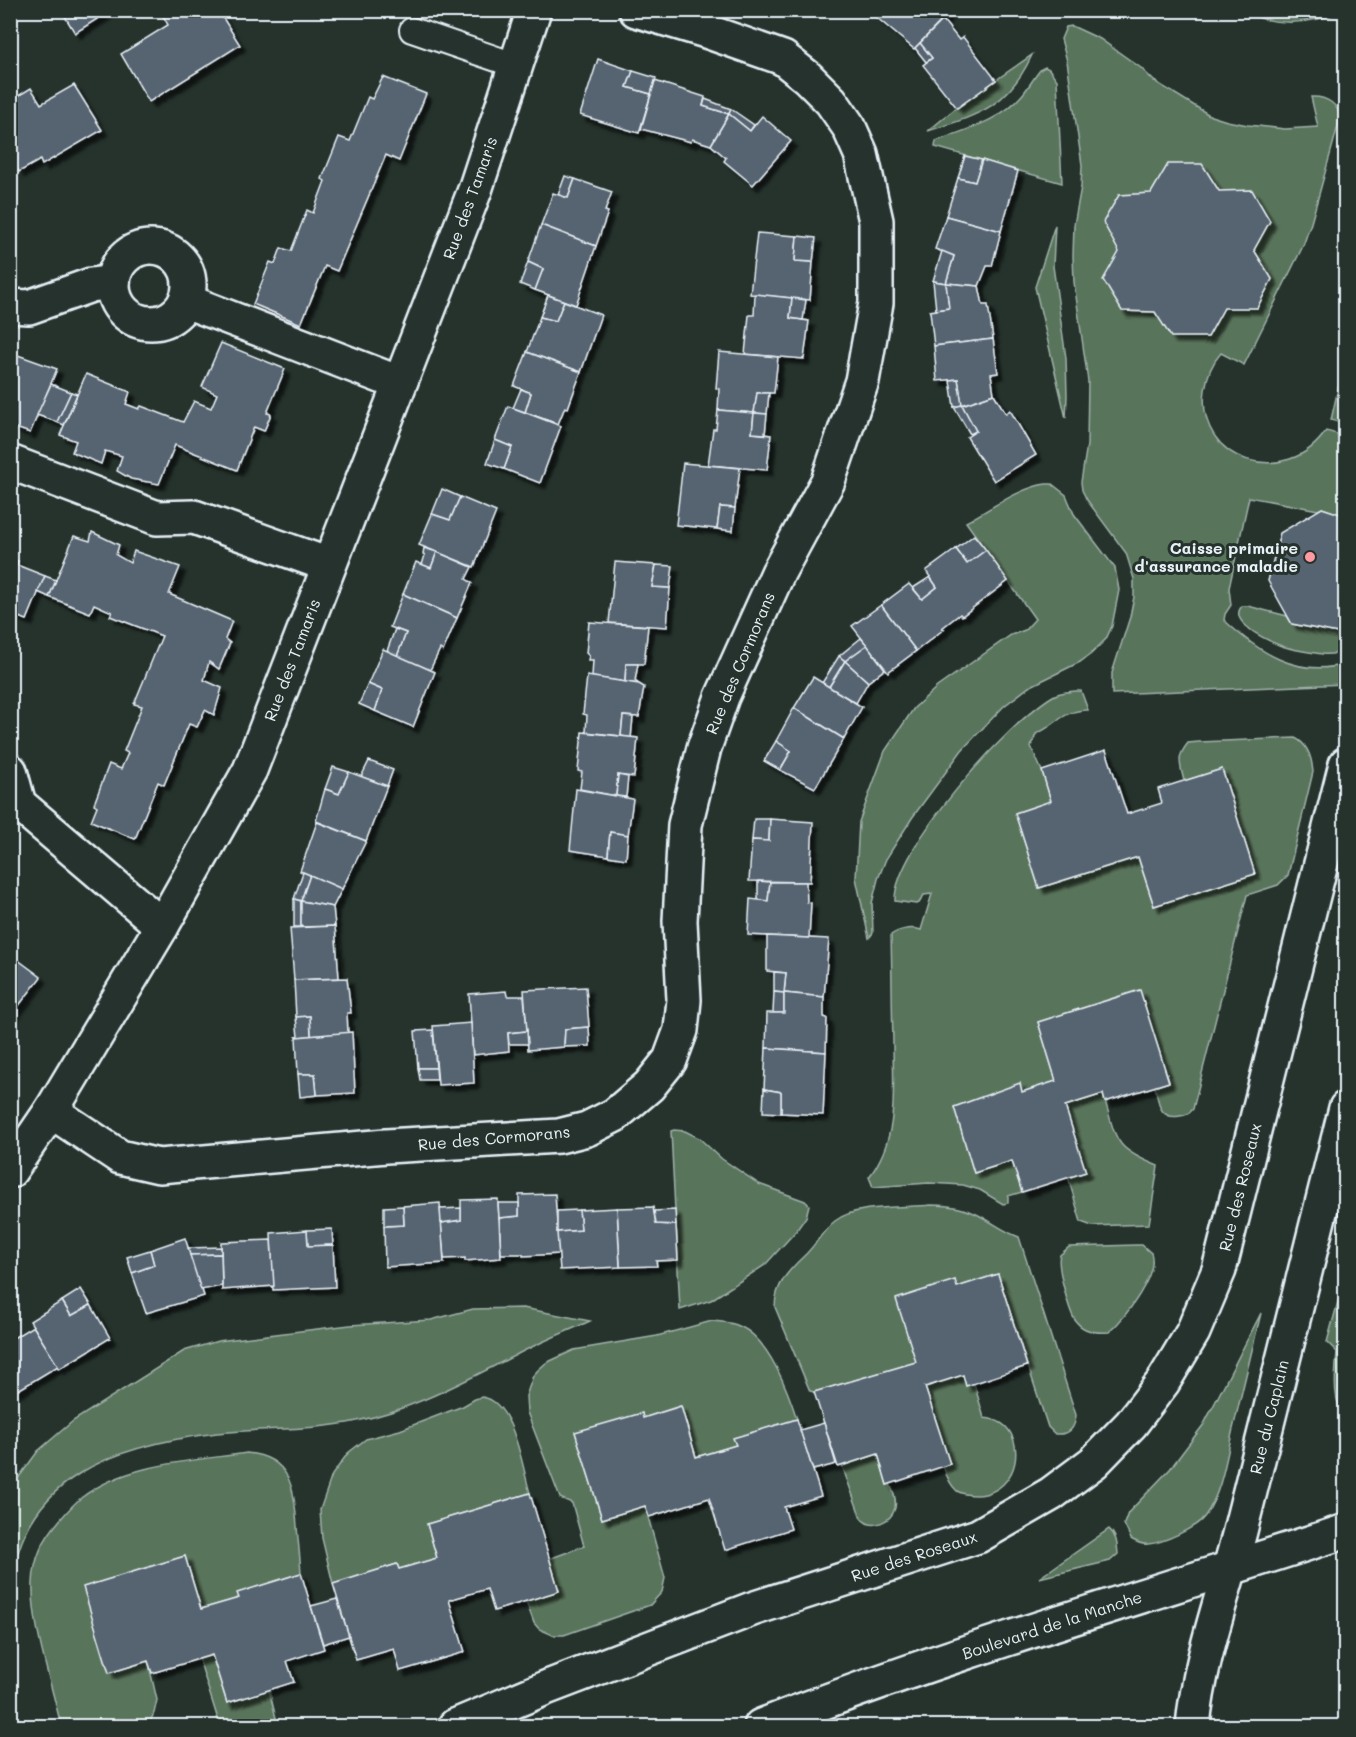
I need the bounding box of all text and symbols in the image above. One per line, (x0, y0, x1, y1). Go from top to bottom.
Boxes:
street label: Rue des Tamaris (438, 133, 502, 262)
place label: Caisse primaire d'assurance maladie (1135, 537, 1298, 576)
marker: Caisse primaire d'assurance maladie (1303, 550, 1317, 564)
street label: Rue des Cormorans (700, 588, 779, 737)
street label: Rue des Tamaris (259, 596, 325, 724)
street label: Rue des Cormorans (417, 1120, 571, 1155)
street label: Rue des Roseaux (1213, 1121, 1266, 1253)
street label: Rue du Caplain (1244, 1358, 1293, 1476)
street label: Rue des Roseaux (848, 1525, 980, 1586)
street label: Boulevard de la Manche (959, 1585, 1145, 1664)

